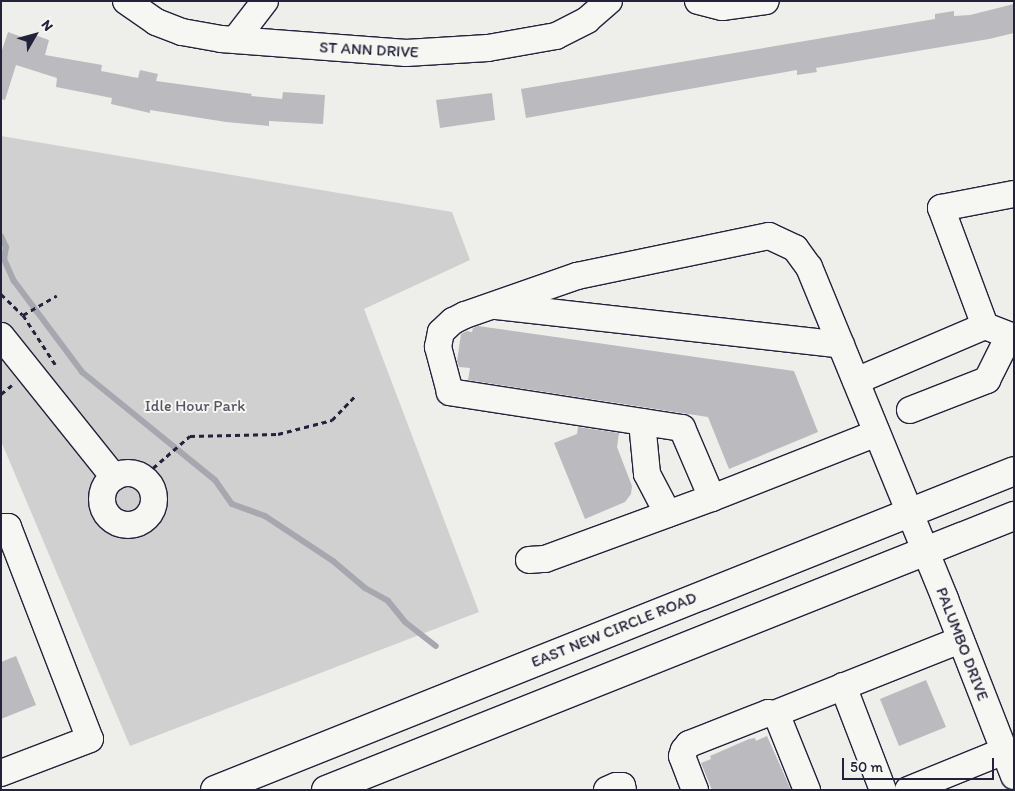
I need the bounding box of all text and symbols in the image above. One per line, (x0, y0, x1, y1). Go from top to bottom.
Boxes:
north arrow (10, 10, 60, 60)
text: N (38, 16, 57, 34)
street label: ST ANN DRIVE (318, 38, 420, 62)
park label: Idle Hour Park (145, 396, 245, 416)
street label: PALUMBO DRIVE (931, 584, 993, 704)
street label: EAST NEW CIRCLE ROAD (529, 588, 699, 672)
scale bar (845, 748, 998, 780)
text: 50 m (850, 758, 883, 776)

